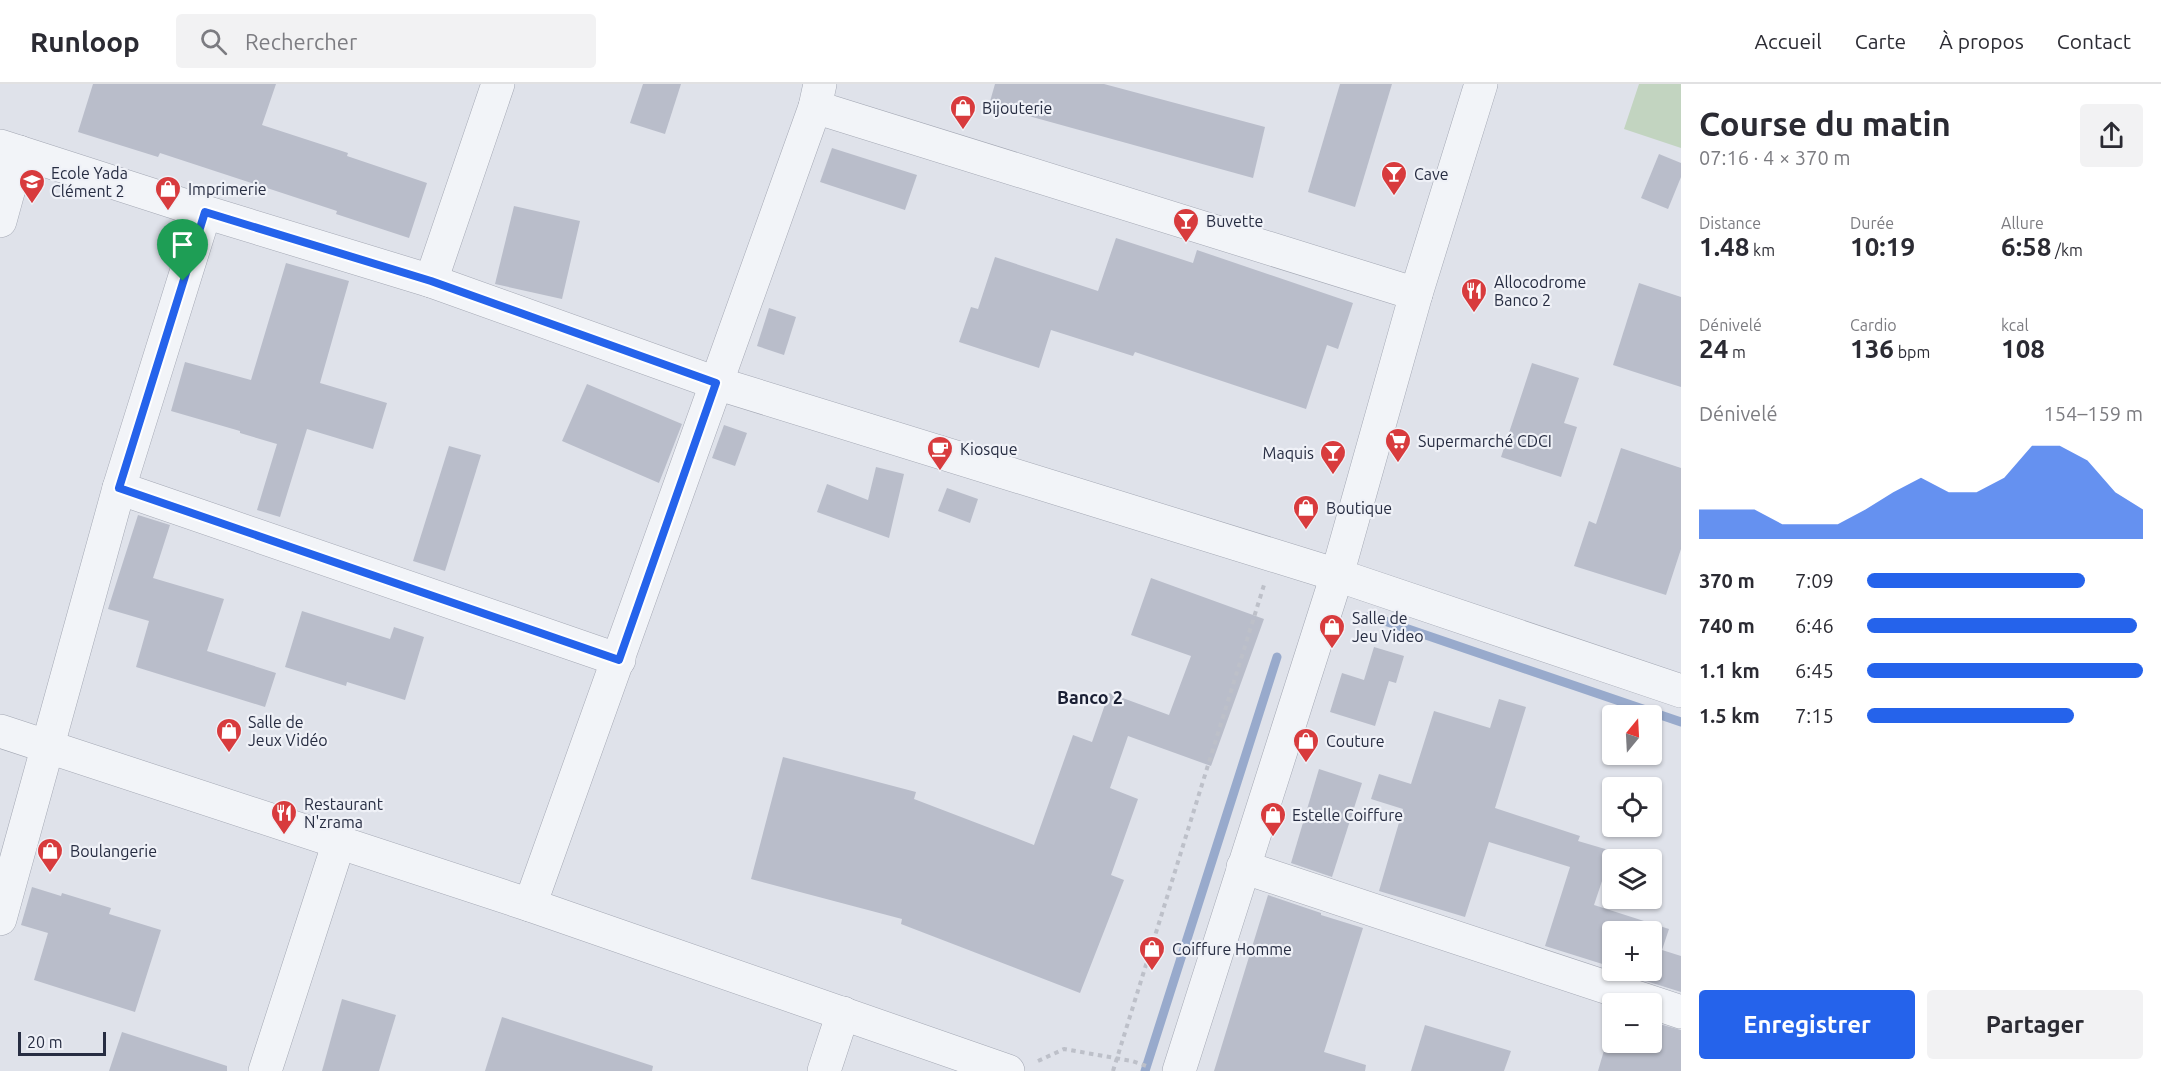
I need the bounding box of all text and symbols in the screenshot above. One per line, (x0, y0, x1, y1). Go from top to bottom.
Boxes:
search box (176, 14, 596, 68)
icon: search (197, 25, 230, 58)
text: Runloop (30, 26, 140, 57)
text: Rechercher (245, 29, 357, 54)
text: Accueil (1754, 29, 1822, 53)
text: Carte (1855, 29, 1906, 53)
text: À propos (1939, 29, 2024, 53)
text: Contact (2057, 29, 2131, 53)
shop icon: Bijouterie (948, 93, 978, 131)
place label: Bijouterie (982, 99, 1052, 117)
button: share (2080, 104, 2143, 167)
text: Course du matin (1699, 105, 1951, 142)
text: 07:16 · 4 × 370 m (1699, 146, 1851, 169)
bar icon: Cave (1379, 159, 1409, 197)
place label: Ecole Yada Clément 2 (51, 164, 128, 200)
place label: Cave (1414, 165, 1449, 183)
school or university icon: Ecole Yada Clément 2 (17, 167, 47, 205)
shop icon: Imprimerie (153, 174, 183, 212)
place label: Imprimerie (188, 180, 267, 198)
bar icon: Buvette (1171, 206, 1201, 244)
place label: Buvette (1206, 212, 1263, 230)
text: Distance (1699, 214, 1761, 232)
text: Durée (1850, 214, 1894, 232)
text: Allure (2001, 214, 2044, 232)
pin (157, 219, 208, 281)
icon: arrive (166, 228, 199, 261)
text: 1.48 (1699, 232, 1749, 261)
text: 10:19 (1850, 232, 1915, 261)
text: 6:58 (2001, 232, 2051, 261)
text: km (1749, 241, 1775, 259)
text: /km (2051, 241, 2083, 259)
place label: Allocodrome Banco 2 (1494, 273, 1586, 309)
restaurant icon: Allocodrome Banco 2 (1459, 276, 1489, 314)
text: Dénivelé (1699, 316, 1762, 334)
text: Cardio (1850, 316, 1897, 334)
text: kcal (2001, 316, 2029, 334)
text: 24 (1699, 334, 1728, 363)
text: 136 (1850, 334, 1894, 363)
text: 108 (2001, 334, 2045, 363)
text: m (1728, 343, 1746, 361)
text: bpm (1894, 343, 1930, 361)
text: Dénivelé (1699, 402, 1777, 425)
text: 154–159 m (2044, 402, 2143, 425)
supermarket icon: Supermarché CDCI (1383, 426, 1413, 464)
place label: Supermarché CDCI (1418, 432, 1552, 450)
cafe icon: Kiosque (925, 434, 955, 472)
bar icon: Maquis (1318, 438, 1348, 476)
place label: Kiosque (960, 440, 1018, 458)
place label: Maquis (1263, 444, 1314, 462)
shop icon: Boutique (1291, 493, 1321, 531)
place label: Boutique (1326, 499, 1392, 517)
text: 370 m (1699, 569, 1755, 592)
text: 7:09 (1795, 569, 1834, 592)
place label: Salle de Jeu Video (1352, 609, 1424, 645)
shop icon: Salle de Jeu Video (1317, 612, 1347, 650)
text: 740 m (1699, 614, 1755, 637)
text: 6:46 (1795, 614, 1834, 637)
text: 1.1 km (1699, 659, 1760, 682)
text: 6:45 (1795, 659, 1834, 682)
district label: Banco 2 (1057, 687, 1123, 707)
text: 1.5 km (1699, 704, 1760, 727)
text: 7:15 (1795, 704, 1834, 727)
north arrow (1602, 705, 1662, 765)
map controls (1602, 705, 1662, 1053)
place label: Salle de Jeux Vidéo (248, 713, 328, 749)
shop icon: Salle de Jeux Vidéo (214, 716, 244, 754)
shop icon: Couture (1291, 726, 1321, 764)
place label: Couture (1326, 732, 1385, 750)
button: locate (1602, 777, 1662, 837)
place label: Restaurant N'zrama (304, 795, 384, 831)
restaurant icon: Restaurant N'zrama (269, 798, 299, 836)
shop icon: Estelle Coiffure (1258, 800, 1288, 838)
place label: Estelle Coiffure (1292, 806, 1403, 824)
shop icon: Boulangerie (35, 836, 65, 874)
place label: Boulangerie (70, 842, 157, 860)
button: layers (1602, 849, 1662, 909)
button: + (1602, 921, 1662, 981)
shop icon: Coiffure Homme (1137, 934, 1167, 972)
place label: Coiffure Homme (1172, 940, 1292, 958)
button: Enregistrer (1699, 990, 1915, 1059)
button: Partager (1927, 990, 2143, 1059)
button: − (1602, 993, 1662, 1053)
scale bar (18, 1029, 106, 1056)
text: 20 m (27, 1033, 63, 1051)

